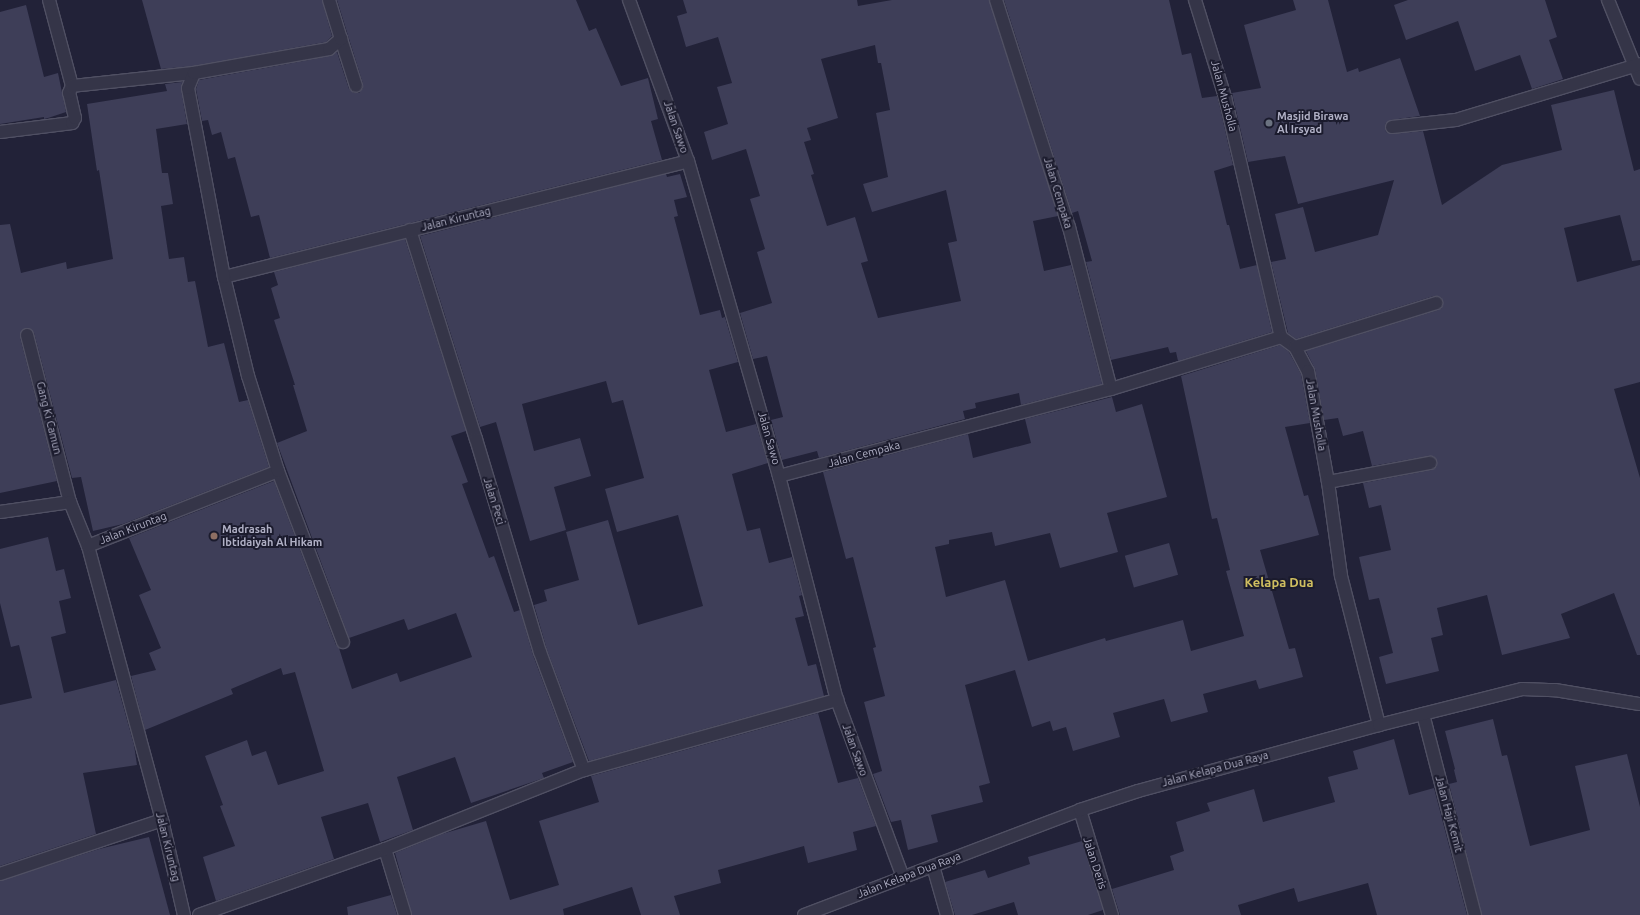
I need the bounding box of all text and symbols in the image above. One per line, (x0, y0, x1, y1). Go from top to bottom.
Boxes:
street label: Jalan Musholla (1208, 59, 1240, 133)
street label: Jalan Sawo (661, 99, 691, 155)
place label: Masjid Birawa Al Irsyad (1277, 110, 1348, 136)
marker: Masjid Birawa Al Irsyad (1264, 118, 1274, 128)
street label: Jalan Cempaka (1041, 156, 1075, 230)
street label: Jalan Kiruntag (420, 204, 492, 234)
street label: Jalan Musholla (1303, 378, 1329, 452)
street label: Gang Ki Camun (34, 380, 64, 456)
street label: Jalan Sawo (755, 410, 783, 466)
street label: Jalan Cempaka (827, 438, 901, 470)
street label: Jalan Peci (481, 476, 507, 526)
street label: Jalan Kiruntag (97, 509, 169, 547)
place label: Madrasah Ibtidaiyah Al Hikam (222, 523, 322, 549)
marker: Madrasah Ibtidaiyah Al Hikam (209, 531, 219, 541)
district label: Kelapa Dua (1245, 574, 1313, 590)
street label: Jalan Sawo (839, 722, 871, 778)
street label: Jalan Kelapa Dua Raya (1160, 748, 1270, 790)
street label: Jalan Haji Kemit (1432, 774, 1466, 854)
street label: Jalan Kiruntag (153, 811, 183, 883)
street label: Jalan Deris (1080, 835, 1110, 891)
street label: Jalan Kelapa Dua Raya (855, 849, 963, 901)

